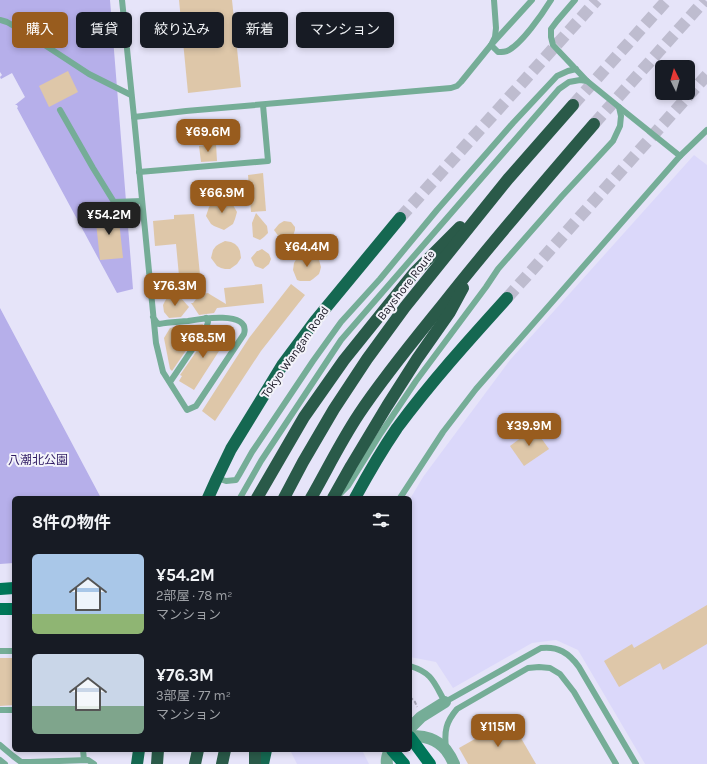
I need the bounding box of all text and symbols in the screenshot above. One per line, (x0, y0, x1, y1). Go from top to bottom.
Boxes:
chip: 購入 (12, 12, 68, 48)
chip: 賃貸 (76, 12, 132, 48)
chip: 絞り込み (140, 12, 224, 48)
chip: 新着 (232, 12, 288, 48)
chip: マンション (296, 12, 394, 48)
north arrow (655, 60, 695, 100)
map controls (655, 60, 695, 100)
pin: ¥69.6M (175, 119, 241, 153)
text: ¥69.6M (185, 124, 231, 139)
pin: ¥66.9M (189, 180, 255, 214)
text: ¥66.9M (199, 185, 245, 200)
pin: ¥54.2M (76, 202, 142, 236)
text: ¥54.2M (87, 207, 131, 222)
pin: ¥64.4M (274, 234, 340, 268)
text: ¥64.4M (284, 239, 330, 254)
street label: Bayshore Route (374, 247, 438, 323)
pin: ¥76.3M (142, 273, 208, 307)
text: ¥76.3M (153, 278, 197, 293)
street label: Tokyo Wangan Road (258, 304, 332, 400)
pin: ¥68.5M (170, 325, 236, 359)
text: ¥68.5M (180, 330, 226, 345)
pin: ¥39.9M (496, 413, 562, 447)
text: ¥39.9M (506, 418, 552, 433)
park label: 八潮北公園 (8, 453, 68, 467)
icon: filters (370, 509, 392, 531)
text: 8件の物件 (32, 512, 111, 532)
text: ¥54.2M (156, 565, 215, 585)
icon: home (64, 570, 112, 618)
text: 2部屋 · 78 m² (156, 588, 233, 603)
text: マンション (156, 607, 221, 622)
text: ¥76.3M (156, 665, 214, 685)
icon: home (64, 670, 112, 718)
text: 3部屋 · 77 m² (156, 688, 231, 703)
text: マンション (156, 707, 221, 722)
pin: ¥115M (470, 714, 526, 748)
text: ¥115M (480, 719, 516, 734)

